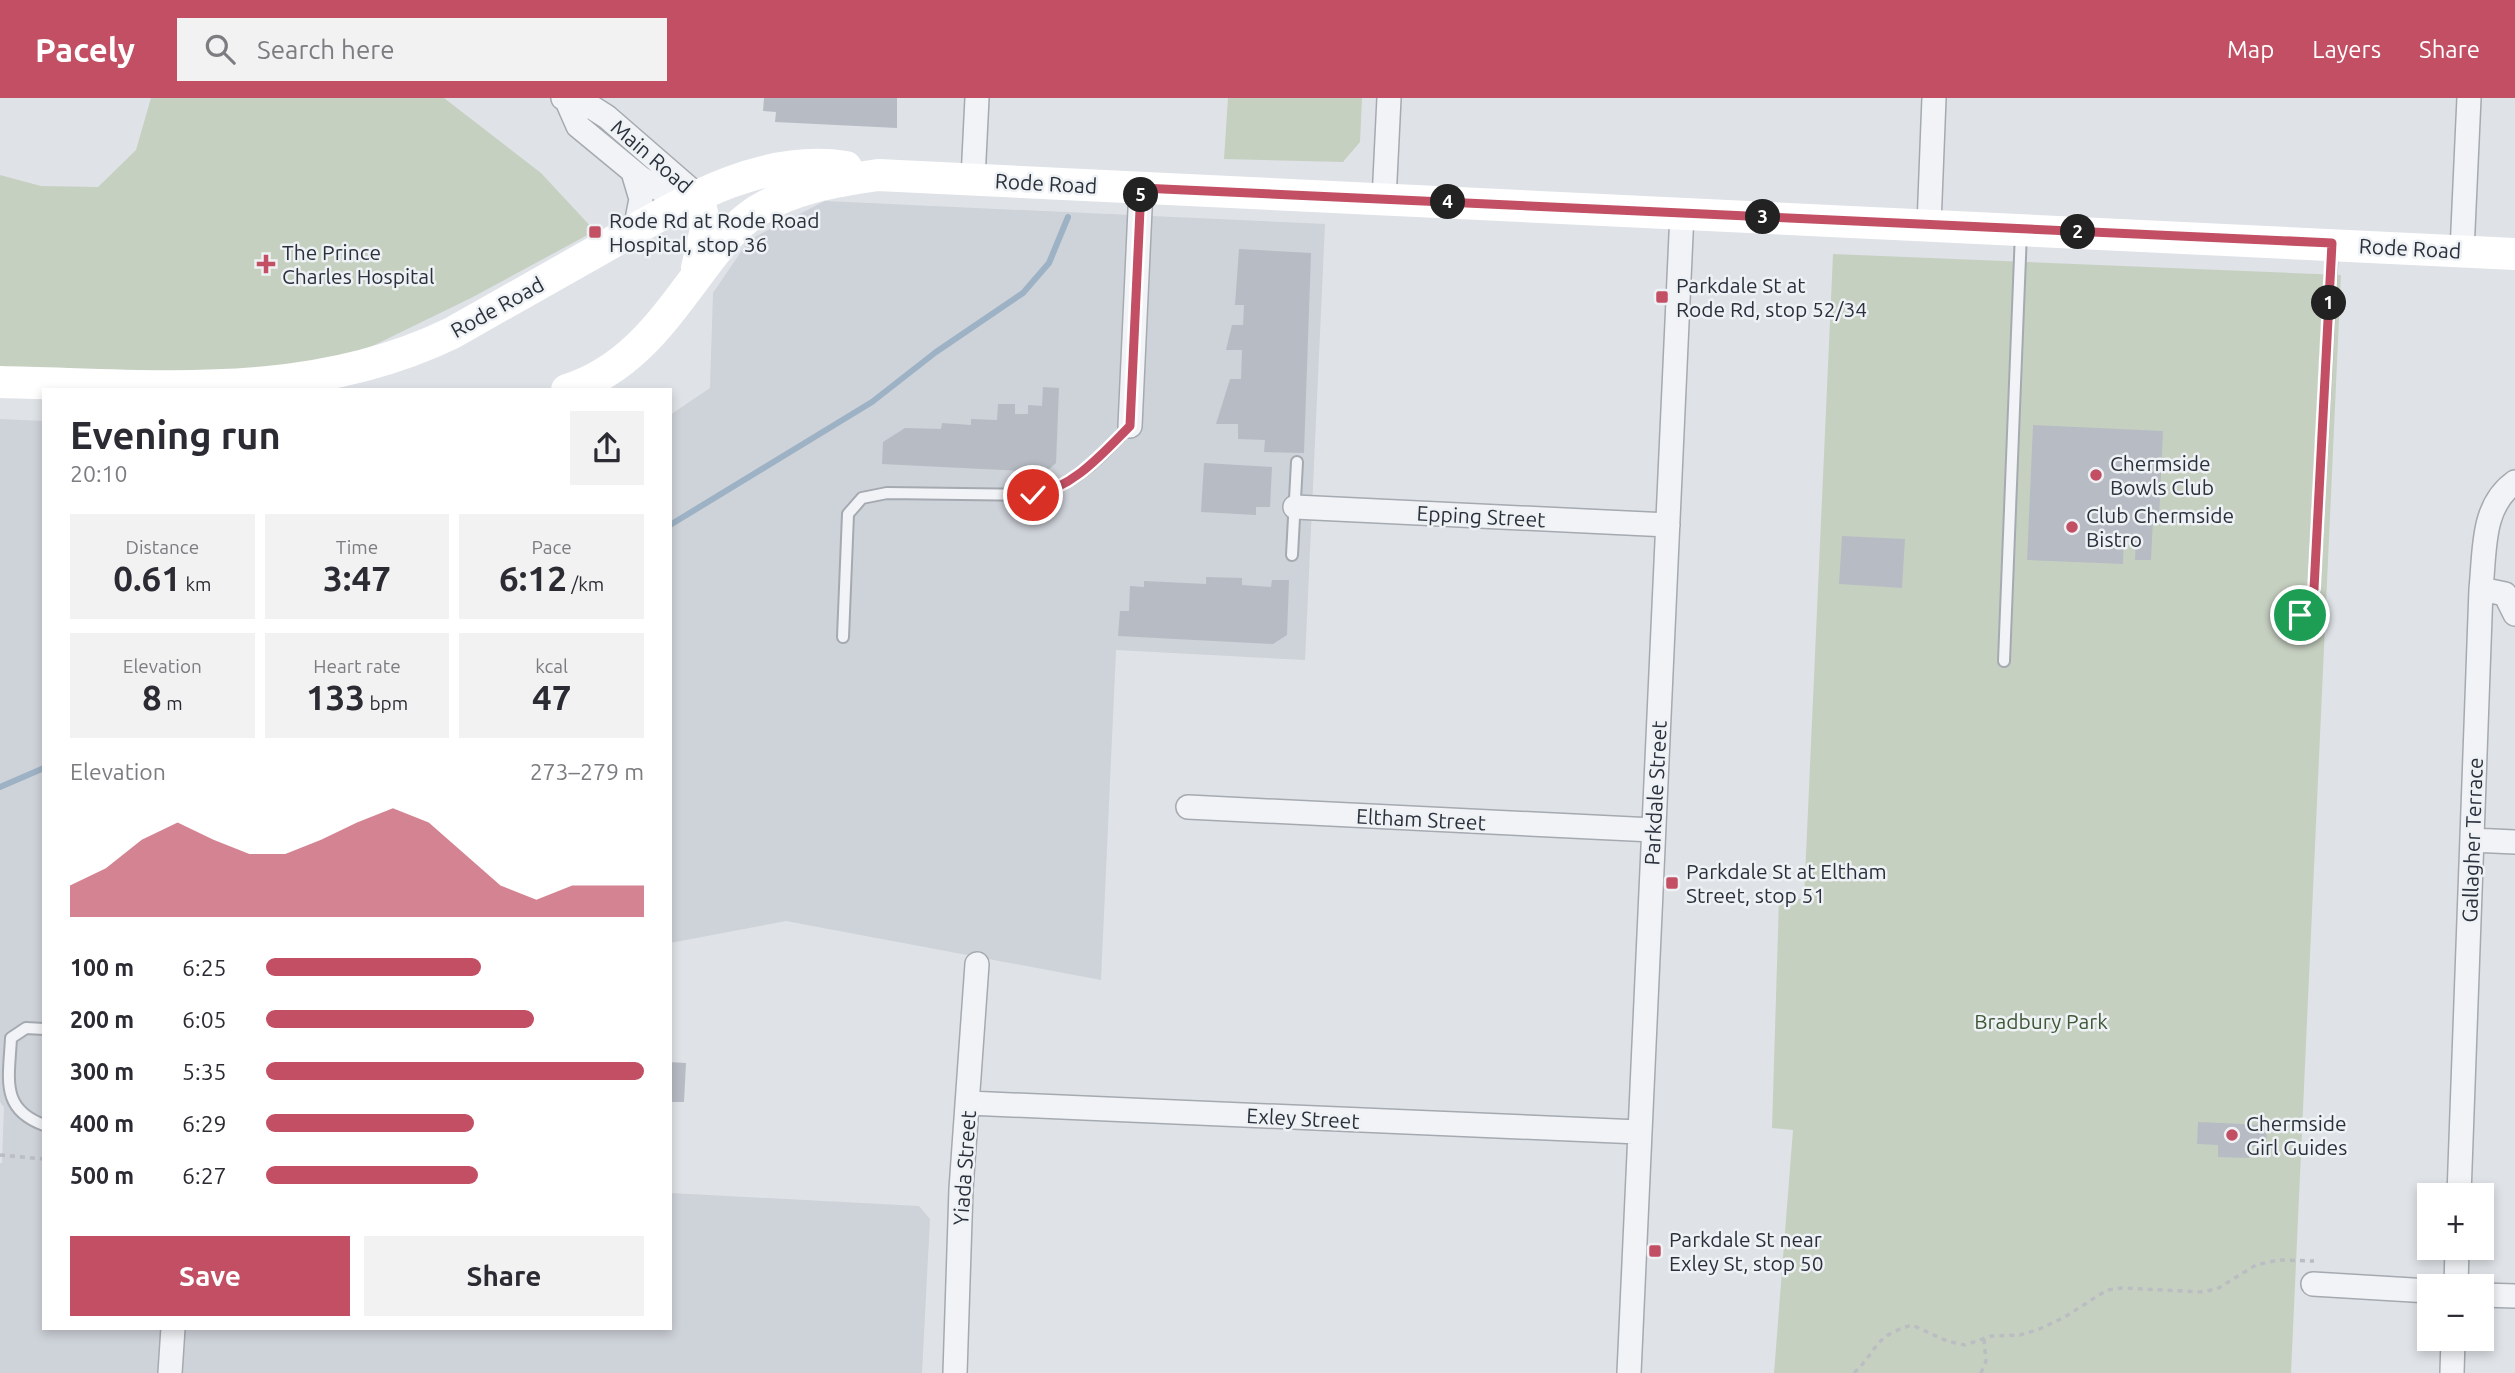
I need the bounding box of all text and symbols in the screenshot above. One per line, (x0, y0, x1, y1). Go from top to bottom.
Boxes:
search box (177, 18, 667, 81)
icon: search (201, 30, 239, 68)
text: Pacely (35, 31, 135, 68)
text: Search here (257, 35, 395, 64)
text: Map (2227, 36, 2274, 63)
text: Layers (2312, 36, 2381, 63)
text: Share (2419, 36, 2480, 63)
street label: Main Road (607, 114, 697, 198)
street label: Rode Road (994, 168, 1098, 198)
pin: 5 (1124, 178, 1158, 212)
text: 5 (1135, 183, 1146, 205)
pin: 4 (1430, 184, 1466, 220)
text: 4 (1442, 190, 1453, 212)
pin: 3 (1746, 200, 1780, 234)
text: 3 (1757, 205, 1768, 227)
place label: Rode Rd at Rode Road Hospital, stop 36 (609, 208, 819, 256)
pin: 2 (2060, 214, 2096, 250)
text: 2 (2072, 220, 2083, 242)
marker: Rode Rd at Rode Road Hospital, stop 36 (587, 224, 603, 240)
street label: Rode Road (2358, 233, 2462, 263)
place label: The Prince Charles Hospital (282, 240, 435, 288)
marker: The Prince Charles Hospital (256, 254, 276, 274)
street label: Rode Road (446, 272, 548, 342)
place label: Parkdale St at Rode Rd, stop 52/34 (1676, 273, 1867, 321)
pin: 1 (2312, 286, 2346, 320)
marker: Parkdale St at Rode Rd, stop 52/34 (1654, 289, 1670, 305)
text: 1 (2323, 291, 2334, 313)
button: share (570, 411, 644, 485)
text: Evening run (70, 414, 281, 456)
place label: Chermside Bowls Club (2110, 451, 2214, 499)
text: 20:10 (70, 461, 128, 486)
pin (1003, 465, 1063, 525)
marker: Chermside Bowls Club (2088, 467, 2104, 483)
icon: check (1014, 476, 1052, 514)
street label: Epping Street (1416, 501, 1546, 531)
place label: Club Chermside Bistro (2086, 503, 2234, 551)
marker: Club Chermside Bistro (2064, 519, 2080, 535)
text: Distance (126, 536, 199, 558)
text: Time (336, 536, 378, 558)
text: Pace (532, 536, 572, 558)
text: 0.61 (113, 558, 181, 598)
text: 3:47 (323, 558, 391, 598)
text: 6:12 (499, 558, 567, 598)
text: km (181, 573, 211, 595)
text: /km (567, 573, 604, 595)
pin (2270, 585, 2330, 645)
icon: arrive (2281, 596, 2319, 634)
text: Elevation (123, 655, 202, 677)
text: Heart rate (313, 655, 401, 677)
text: kcal (535, 655, 568, 677)
text: 8 (142, 677, 162, 717)
text: 133 (306, 677, 365, 717)
text: 47 (532, 677, 571, 717)
text: m (162, 692, 183, 714)
text: bpm (365, 692, 408, 714)
street label: Parkdale Street (1639, 720, 1671, 866)
street label: Gallagher Terrace (2457, 757, 2487, 923)
text: Elevation (70, 759, 166, 784)
text: 273–279 m (530, 759, 644, 784)
street label: Eltham Street (1356, 804, 1486, 834)
place label: Parkdale St at Eltham Street, stop 51 (1686, 859, 1887, 907)
marker: Parkdale St at Eltham Street, stop 51 (1664, 875, 1680, 891)
text: 100 m (70, 955, 134, 980)
text: 6:25 (182, 955, 227, 980)
text: 200 m (70, 1007, 134, 1032)
text: 6:05 (182, 1007, 227, 1032)
park label: Bradbury Park (1974, 1009, 2108, 1033)
text: 300 m (70, 1059, 134, 1084)
text: 5:35 (182, 1059, 227, 1084)
street label: Exley Street (1246, 1103, 1360, 1133)
street label: Yiada Street (948, 1110, 980, 1226)
text: 400 m (70, 1111, 134, 1136)
text: 6:29 (182, 1111, 227, 1136)
place label: Chermside Girl Guides (2246, 1111, 2347, 1159)
marker: Chermside Girl Guides (2224, 1127, 2240, 1143)
text: 500 m (70, 1163, 134, 1188)
text: 6:27 (182, 1163, 227, 1188)
map controls (2417, 1183, 2494, 1351)
button: + (2417, 1183, 2494, 1260)
place label: Parkdale St near Exley St, stop 50 (1669, 1227, 1824, 1275)
button: Save (70, 1236, 350, 1316)
button: Share (364, 1236, 644, 1316)
marker: Parkdale St near Exley St, stop 50 (1647, 1243, 1663, 1259)
button: − (2417, 1274, 2494, 1351)

